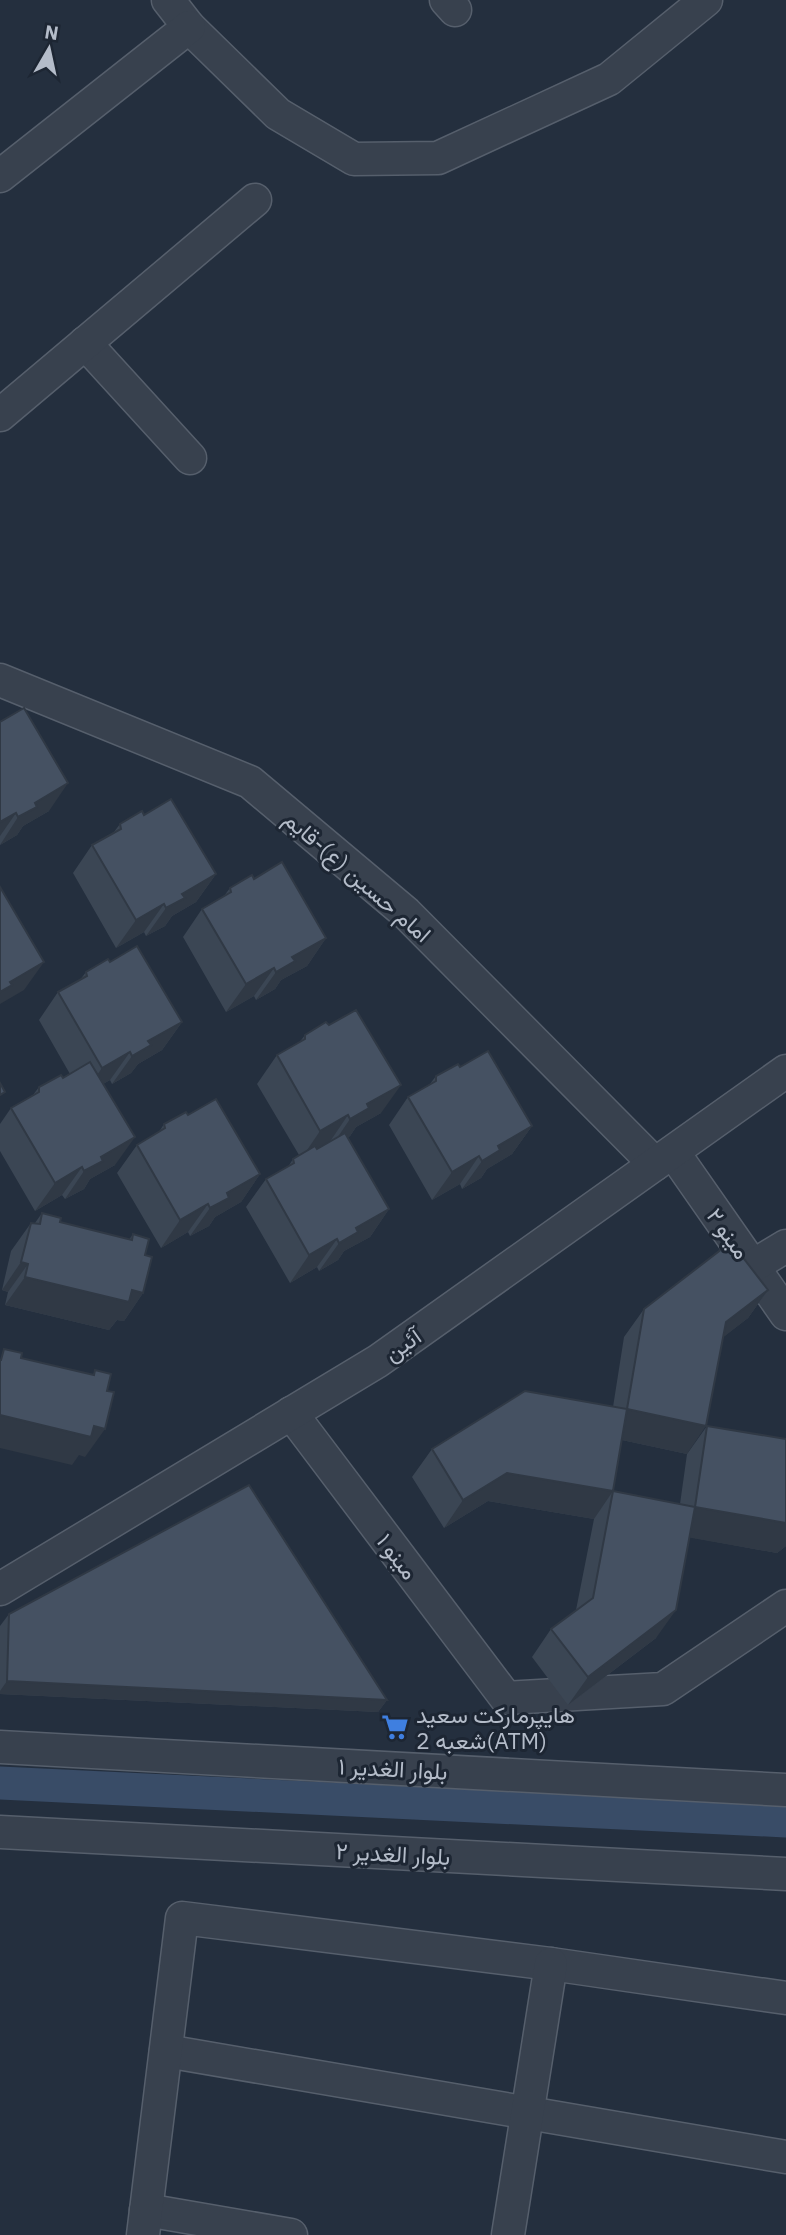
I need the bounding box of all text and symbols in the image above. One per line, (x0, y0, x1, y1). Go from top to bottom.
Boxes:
north arrow (14, 14, 84, 84)
text: N (43, 19, 60, 45)
street label: امام حسین (ع)-قایم (277, 804, 438, 950)
street label: مینو ۲ (700, 1201, 757, 1265)
street label: آئین (377, 1320, 428, 1367)
street label: مینو ۱ (370, 1527, 425, 1586)
place label: هایپرمارکت سعید شعبه 2(ATM) (416, 1699, 575, 1755)
supermarket icon: هایپرمارکت سعید شعبه 2(ATM) (380, 1712, 410, 1742)
street label: بلوار الغدیر ۱ (338, 1750, 448, 1787)
street label: بلوار الغدیر ۲ (335, 1835, 451, 1872)

